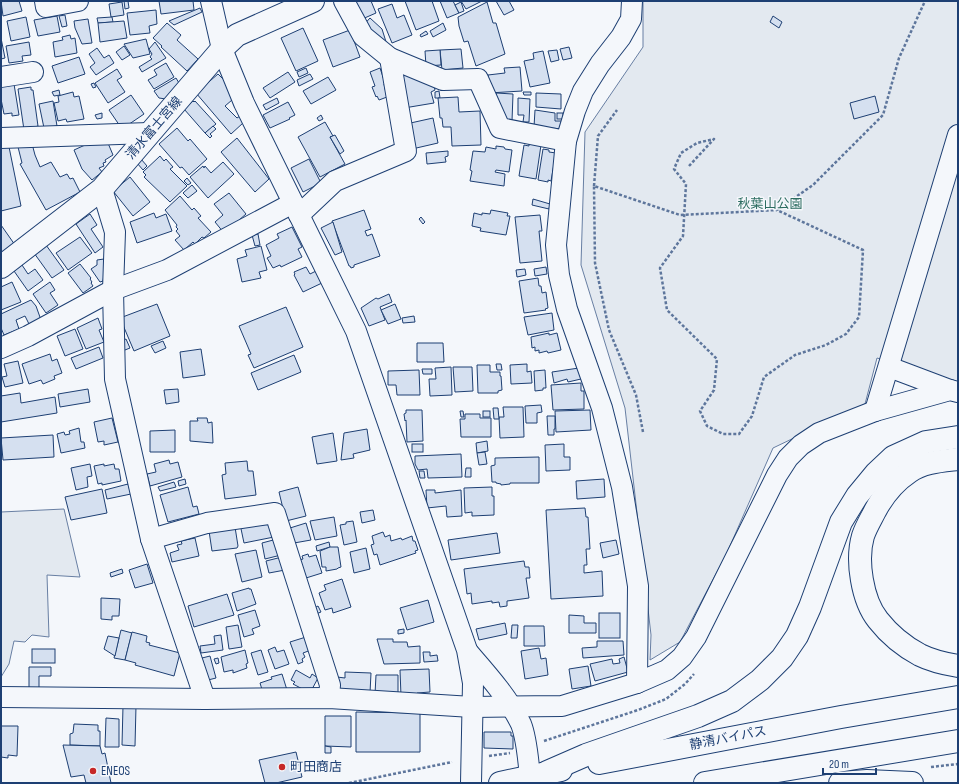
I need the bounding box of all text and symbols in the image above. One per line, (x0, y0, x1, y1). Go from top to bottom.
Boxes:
street label: 清水富士宮線 (122, 93, 186, 163)
park label: 秋葉山公園 (737, 196, 803, 212)
street label: 静清バイパス (688, 723, 768, 753)
scale bar (823, 750, 876, 776)
text: 20 m (829, 757, 849, 772)
place label: 町田商店 (290, 759, 342, 775)
marker: 町田商店 (277, 762, 287, 772)
place label: ENEOS (101, 763, 131, 779)
marker: ENEOS (88, 766, 98, 776)

